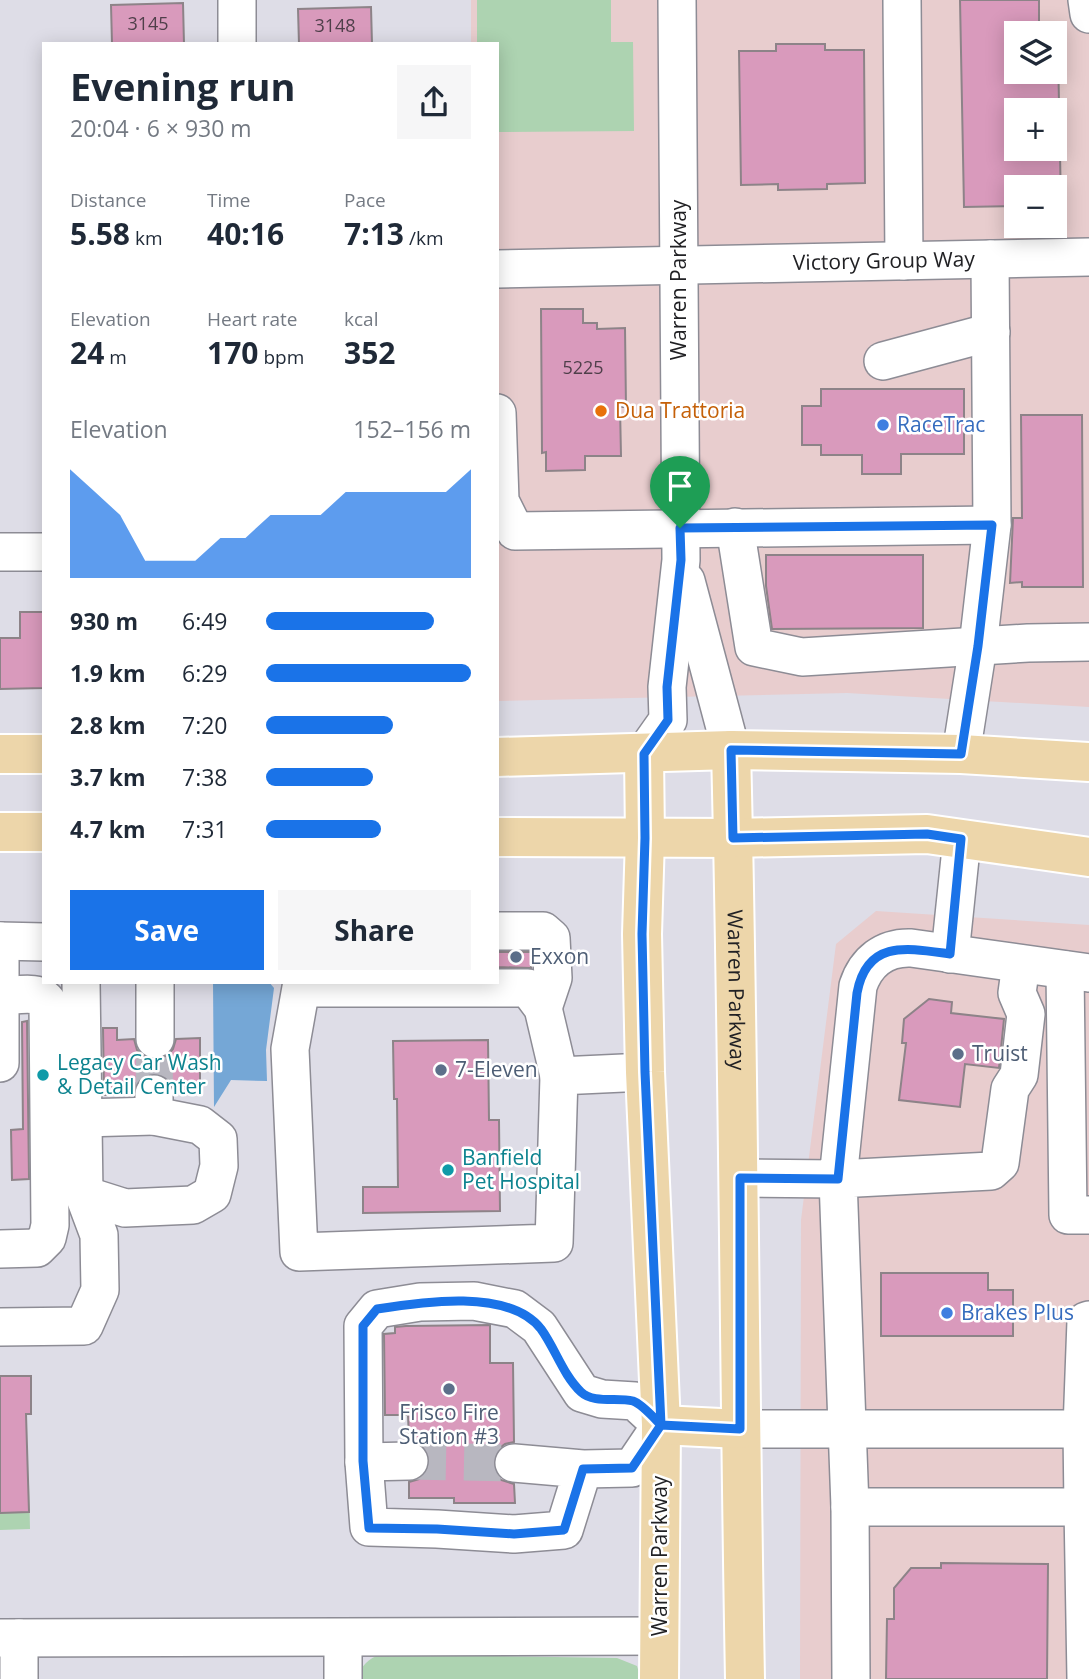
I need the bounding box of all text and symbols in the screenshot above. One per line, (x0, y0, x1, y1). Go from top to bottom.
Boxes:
house number: 3145 (127, 11, 169, 35)
house number: 3148 (314, 13, 356, 37)
map controls (1004, 21, 1067, 238)
button: layers (1004, 21, 1067, 84)
text: Evening run (70, 60, 295, 112)
button: share (397, 65, 471, 139)
button: + (1004, 98, 1067, 161)
text: 20:04 · 6 × 930 m (70, 112, 252, 144)
button: − (1004, 175, 1067, 238)
text: Distance (70, 187, 146, 213)
text: Time (207, 187, 251, 213)
text: Pace (344, 187, 386, 213)
street label: Warren Parkway (664, 199, 692, 360)
text: 5.58 (70, 213, 130, 254)
text: 40:16 (207, 213, 284, 254)
text: 7:13 (344, 213, 404, 254)
text: km (130, 225, 163, 251)
text: /km (404, 225, 444, 251)
street label: Victory Group Way (793, 244, 976, 276)
text: Elevation (70, 306, 151, 332)
text: Heart rate (207, 306, 297, 332)
text: kcal (344, 306, 378, 332)
text: 24 (70, 332, 104, 373)
text: 170 (207, 332, 258, 373)
text: 352 (344, 332, 395, 373)
text: m (104, 344, 127, 370)
text: bpm (258, 344, 304, 370)
house number: 5225 (562, 355, 604, 379)
place label: Dua Trattoria (615, 396, 745, 424)
marker: Dua Trattoria (593, 403, 609, 419)
place label: RaceTrac (897, 410, 985, 438)
text: Elevation (70, 413, 168, 445)
text: 152–156 m (353, 413, 471, 445)
marker: RaceTrac (875, 417, 891, 433)
pin (650, 456, 710, 528)
icon: arrive (661, 467, 699, 505)
text: 930 m (70, 605, 138, 637)
text: 6:49 (182, 605, 228, 637)
text: 1.9 km (70, 657, 146, 689)
text: 6:29 (182, 657, 228, 689)
text: 2.8 km (70, 709, 146, 741)
text: 7:20 (182, 709, 228, 741)
text: 3.7 km (70, 761, 146, 793)
text: 7:38 (182, 761, 228, 793)
text: 4.7 km (70, 813, 146, 845)
text: 7:31 (182, 813, 228, 845)
button: Save (70, 890, 264, 970)
button: Share (278, 890, 471, 970)
street label: Warren Parkway (721, 909, 752, 1071)
place label: Exxon (530, 942, 589, 970)
marker: Exxon (508, 949, 524, 965)
place label: Truist (972, 1039, 1028, 1067)
marker: Truist (950, 1046, 966, 1062)
place label: Legacy Car Wash & Detail Center (57, 1048, 222, 1100)
place label: 7-Eleven (455, 1055, 538, 1083)
marker: 7-Eleven (433, 1062, 449, 1078)
marker: Legacy Car Wash & Detail Center (35, 1067, 51, 1083)
place label: Banfield Pet Hospital (462, 1143, 580, 1195)
marker: Banfield Pet Hospital (440, 1162, 456, 1178)
place label: Brakes Plus (961, 1298, 1074, 1326)
marker: Brakes Plus (939, 1305, 955, 1321)
marker: Frisco Fire Station #3 (441, 1381, 457, 1397)
place label: Frisco Fire Station #3 (399, 1398, 499, 1450)
street label: Warren Parkway (645, 1475, 673, 1636)

